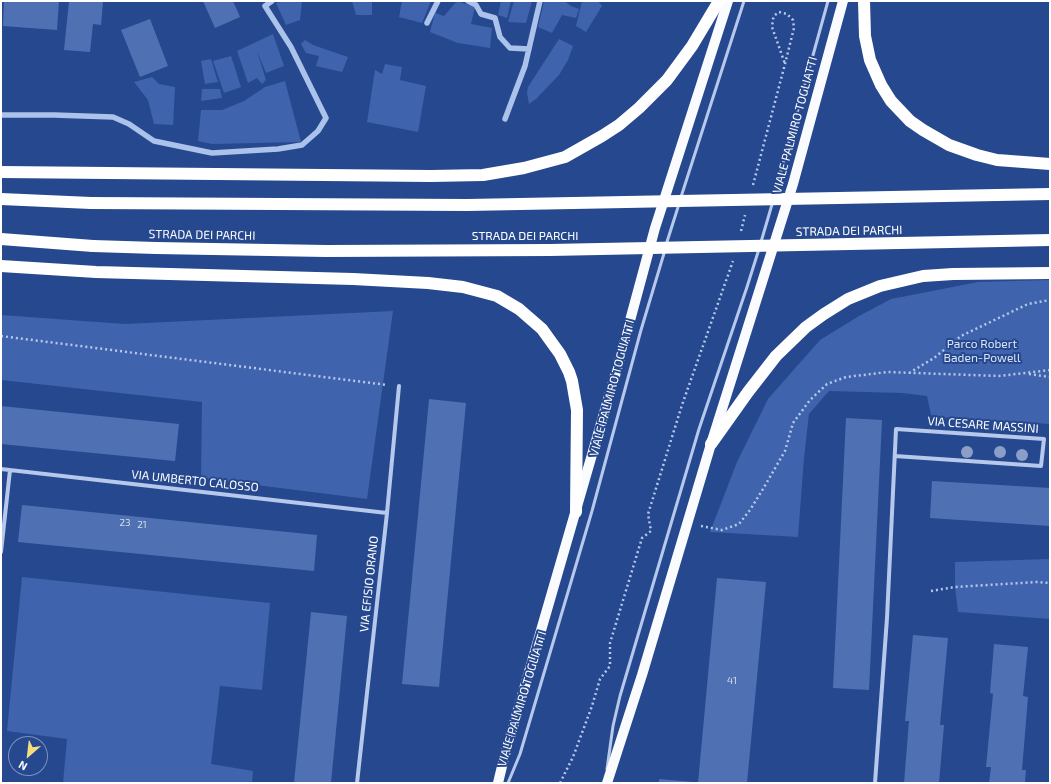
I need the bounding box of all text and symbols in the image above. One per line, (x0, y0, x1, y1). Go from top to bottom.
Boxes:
street label: VIALE PALMIRO TOGLIATTI (770, 55, 820, 195)
street label: STRADA DEI PARCHI (796, 223, 902, 239)
street label: STRADA DEI PARCHI (149, 227, 255, 243)
street label: STRADA DEI PARCHI (472, 229, 578, 243)
street label: VIALE PALMIRO TOGLIATTI (587, 318, 637, 458)
park label: Parco Robert Baden-Powell (944, 337, 1020, 365)
street label: VIA CESARE MASSINI (927, 414, 1039, 436)
street label: VIA UMBERTO CALOSSO (131, 467, 259, 495)
house number: 23 (119, 517, 131, 529)
house number: 21 (137, 519, 147, 531)
street label: VIA EFISIO ORANO (357, 535, 381, 633)
street label: VIALE PALMIRO TOGLIATTI (494, 629, 550, 769)
house number: 41 (727, 675, 737, 687)
north arrow (8, 736, 48, 776)
text: N (16, 759, 29, 774)

